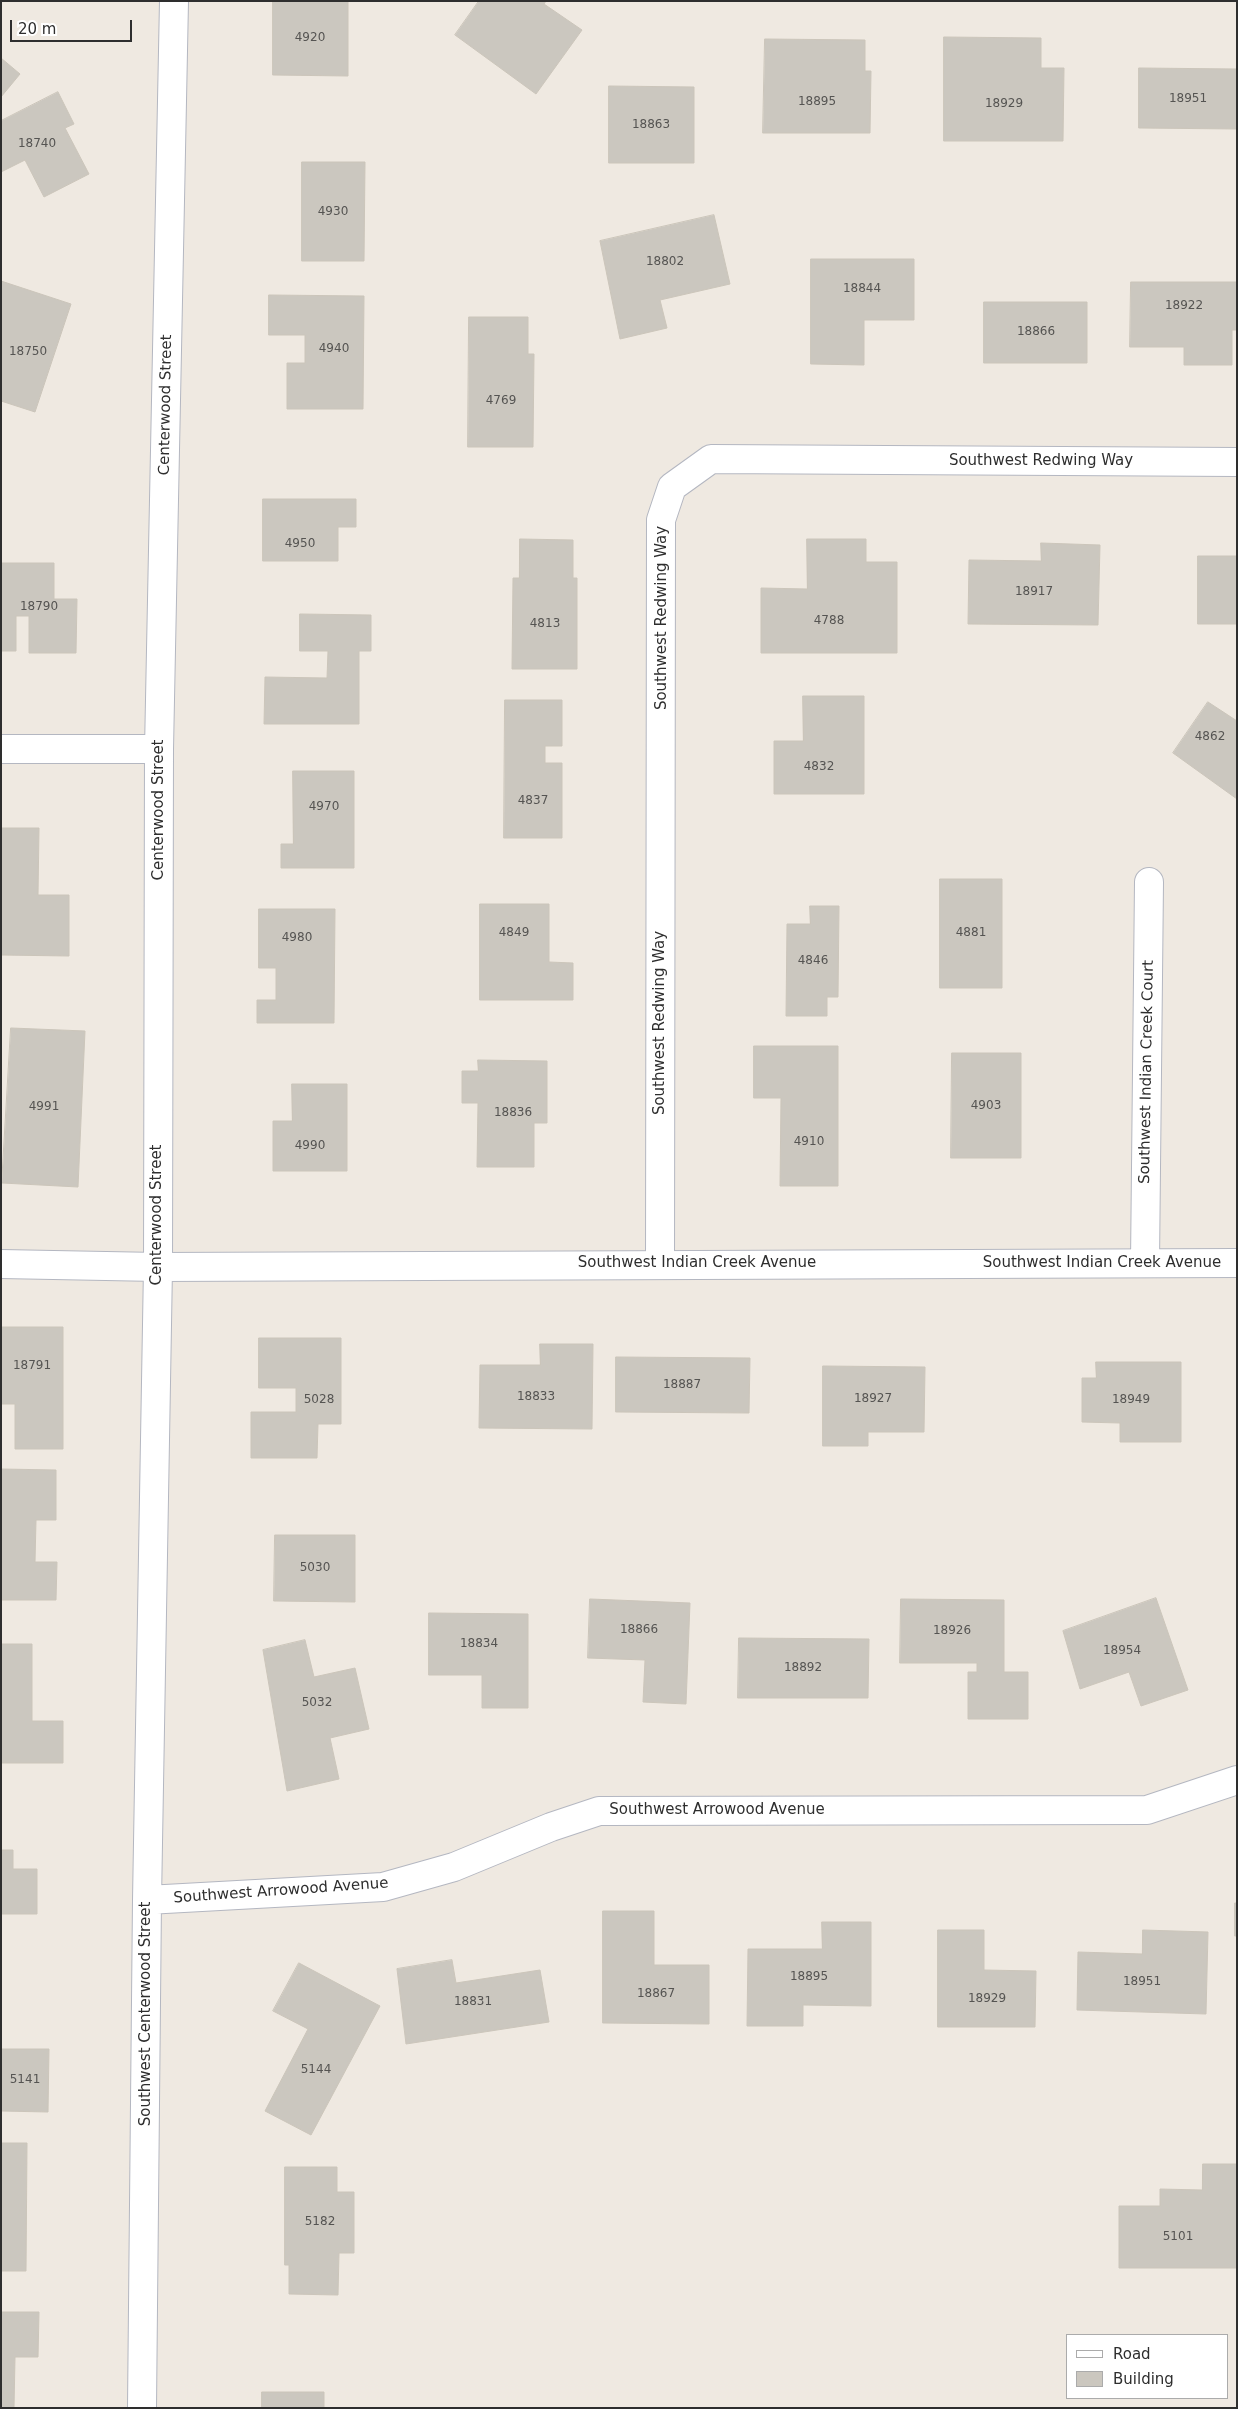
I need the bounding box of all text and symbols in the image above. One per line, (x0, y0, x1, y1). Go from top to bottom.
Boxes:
scale bar (12, 10, 135, 42)
text: 20 m (18, 20, 56, 38)
house number: 4920 (295, 31, 325, 45)
house number: 18951 (1169, 92, 1207, 106)
house number: 18895 (798, 95, 836, 109)
house number: 18929 (985, 97, 1023, 111)
house number: 18863 (632, 118, 670, 132)
house number: 18740 (18, 137, 56, 151)
house number: 4930 (318, 205, 348, 219)
house number: 18802 (646, 255, 684, 269)
house number: 18844 (843, 282, 881, 296)
house number: 18922 (1165, 299, 1203, 313)
house number: 18866 (1017, 325, 1055, 339)
street label: Centerwood Street (156, 334, 176, 476)
house number: 4940 (319, 342, 349, 356)
house number: 18750 (9, 345, 47, 359)
house number: 4769 (486, 394, 516, 408)
street label: Southwest Redwing Way (949, 452, 1133, 470)
street label: Southwest Redwing Way (653, 526, 671, 710)
house number: 4950 (285, 537, 315, 551)
house number: 18917 (1015, 585, 1053, 599)
house number: 18790 (20, 600, 58, 614)
house number: 4788 (814, 614, 844, 628)
house number: 4813 (530, 617, 560, 631)
house number: 4862 (1195, 730, 1225, 744)
street label: Centerwood Street (150, 740, 168, 880)
house number: 4832 (804, 760, 834, 774)
house number: 4837 (518, 794, 548, 808)
house number: 4970 (309, 800, 339, 814)
house number: 4849 (499, 926, 529, 940)
house number: 4881 (956, 926, 986, 940)
house number: 4980 (282, 931, 312, 945)
street label: Southwest Redwing Way (651, 931, 669, 1115)
house number: 4846 (798, 954, 828, 968)
street label: Southwest Indian Creek Court (1136, 960, 1158, 1184)
house number: 4903 (971, 1099, 1001, 1113)
house number: 4991 (29, 1100, 59, 1114)
house number: 18836 (494, 1106, 532, 1120)
house number: 4910 (794, 1135, 824, 1149)
house number: 4990 (295, 1139, 325, 1153)
street label: Centerwood Street (148, 1145, 166, 1285)
street label: Southwest Indian Creek Avenue (578, 1254, 816, 1272)
street label: Southwest Indian Creek Avenue (983, 1254, 1221, 1272)
house number: 18791 (13, 1359, 51, 1373)
house number: 18887 (663, 1378, 701, 1392)
house number: 18833 (517, 1390, 555, 1404)
house number: 18927 (854, 1392, 892, 1406)
house number: 5028 (304, 1393, 334, 1407)
house number: 18949 (1112, 1393, 1150, 1407)
house number: 5030 (300, 1561, 330, 1575)
house number: 18866 (620, 1623, 658, 1637)
house number: 18926 (933, 1624, 971, 1638)
house number: 18834 (460, 1637, 498, 1651)
house number: 18954 (1103, 1644, 1141, 1658)
house number: 18892 (784, 1661, 822, 1675)
house number: 5032 (302, 1696, 332, 1710)
street label: Southwest Arrowood Avenue (609, 1801, 825, 1819)
street label: Southwest Arrowood Avenue (173, 1875, 389, 1907)
street label: Southwest Centerwood Street (137, 1902, 155, 2126)
house number: 18895 (790, 1970, 828, 1984)
house number: 18951 (1123, 1975, 1161, 1989)
house number: 18867 (637, 1987, 675, 2001)
house number: 18929 (968, 1992, 1006, 2006)
house number: 18831 (454, 1995, 492, 2009)
house number: 5144 (301, 2063, 331, 2077)
house number: 5141 (10, 2073, 40, 2087)
house number: 5182 (305, 2215, 335, 2229)
house number: 5101 (1163, 2230, 1193, 2244)
legend (1066, 2334, 1228, 2399)
text: Road (1113, 2345, 1151, 2363)
text: Building (1113, 2370, 1174, 2388)

